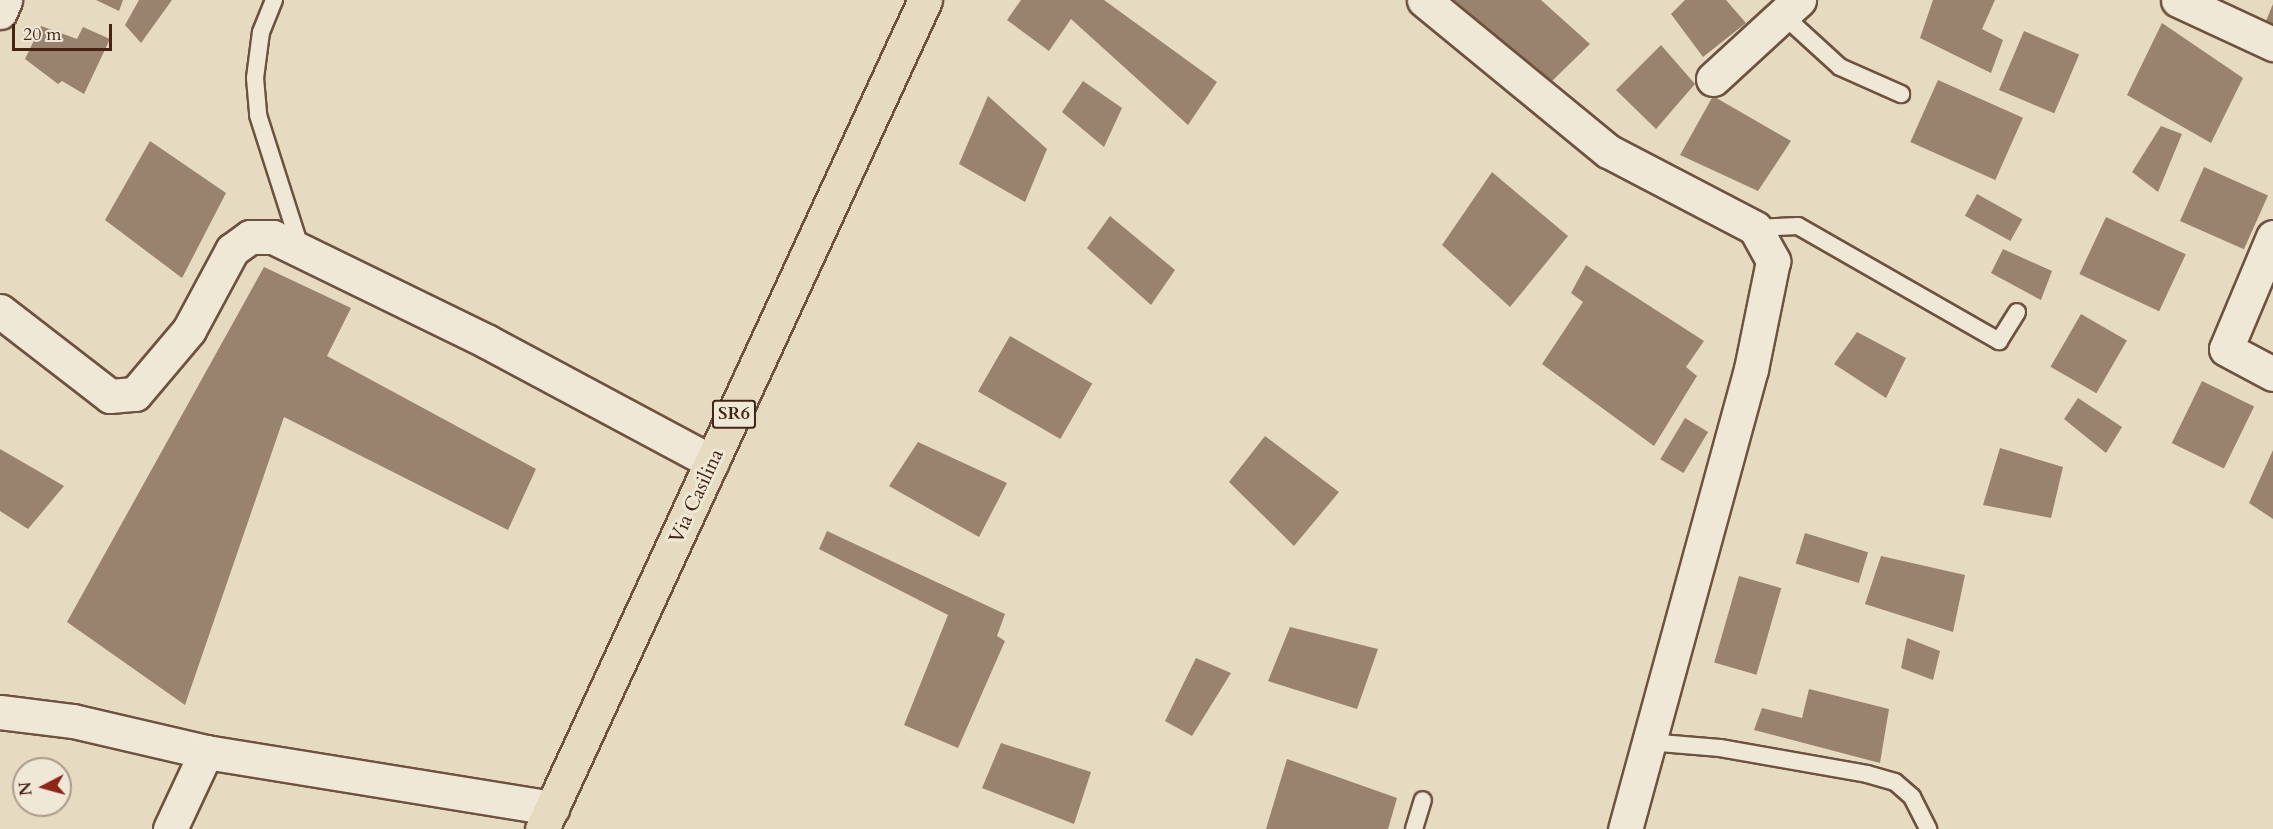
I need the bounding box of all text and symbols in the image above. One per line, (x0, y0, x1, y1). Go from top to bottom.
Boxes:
scale bar (15, 12, 116, 50)
text: 20 m (23, 22, 62, 47)
road number: SR6 (712, 399, 756, 429)
street label: Via Casilina (664, 445, 728, 547)
north arrow (12, 757, 72, 817)
text: N (14, 781, 38, 797)

